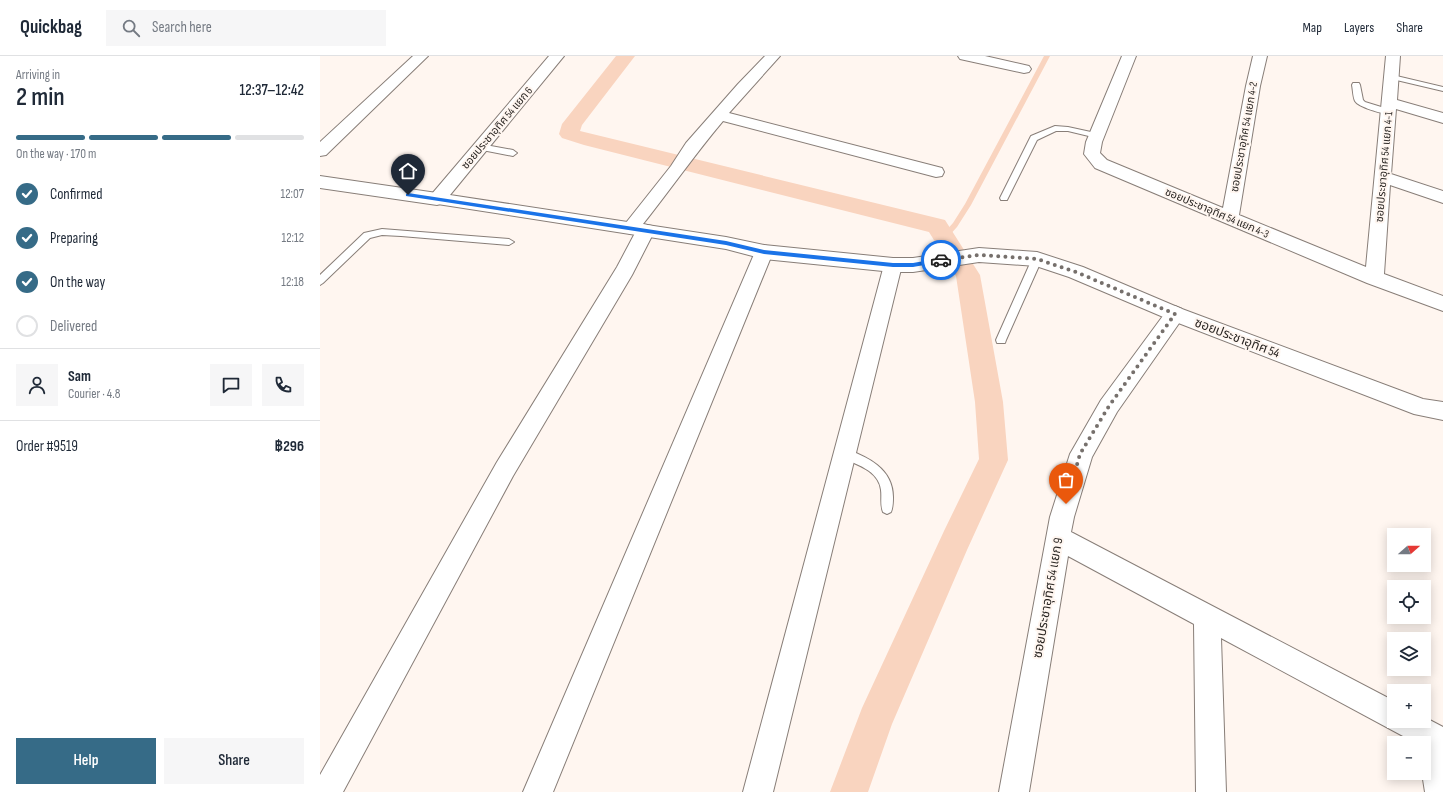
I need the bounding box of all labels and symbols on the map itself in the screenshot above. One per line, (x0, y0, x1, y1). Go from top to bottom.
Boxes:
street label: ซอยประชาอุทิศ 54 แยก 4-2 (1228, 80, 1260, 193)
street label: ซอยประชาอุทิศ 54 แยก 6 (459, 84, 535, 172)
street label: ซอยประชาอุทิศ 54 แยก 4-1 (1373, 111, 1395, 223)
pin (391, 154, 425, 195)
street label: ซอยประชาอุทิศ 54 แยก 4-3 (1163, 185, 1271, 241)
courier (921, 240, 961, 280)
street label: ซอยประชาอุทิศ 54 (1192, 314, 1282, 362)
pin (1049, 463, 1083, 504)
north arrow (1387, 528, 1431, 572)
street label: ซอยประชาอุทิศ 54 แยก 9 (1030, 536, 1067, 660)

